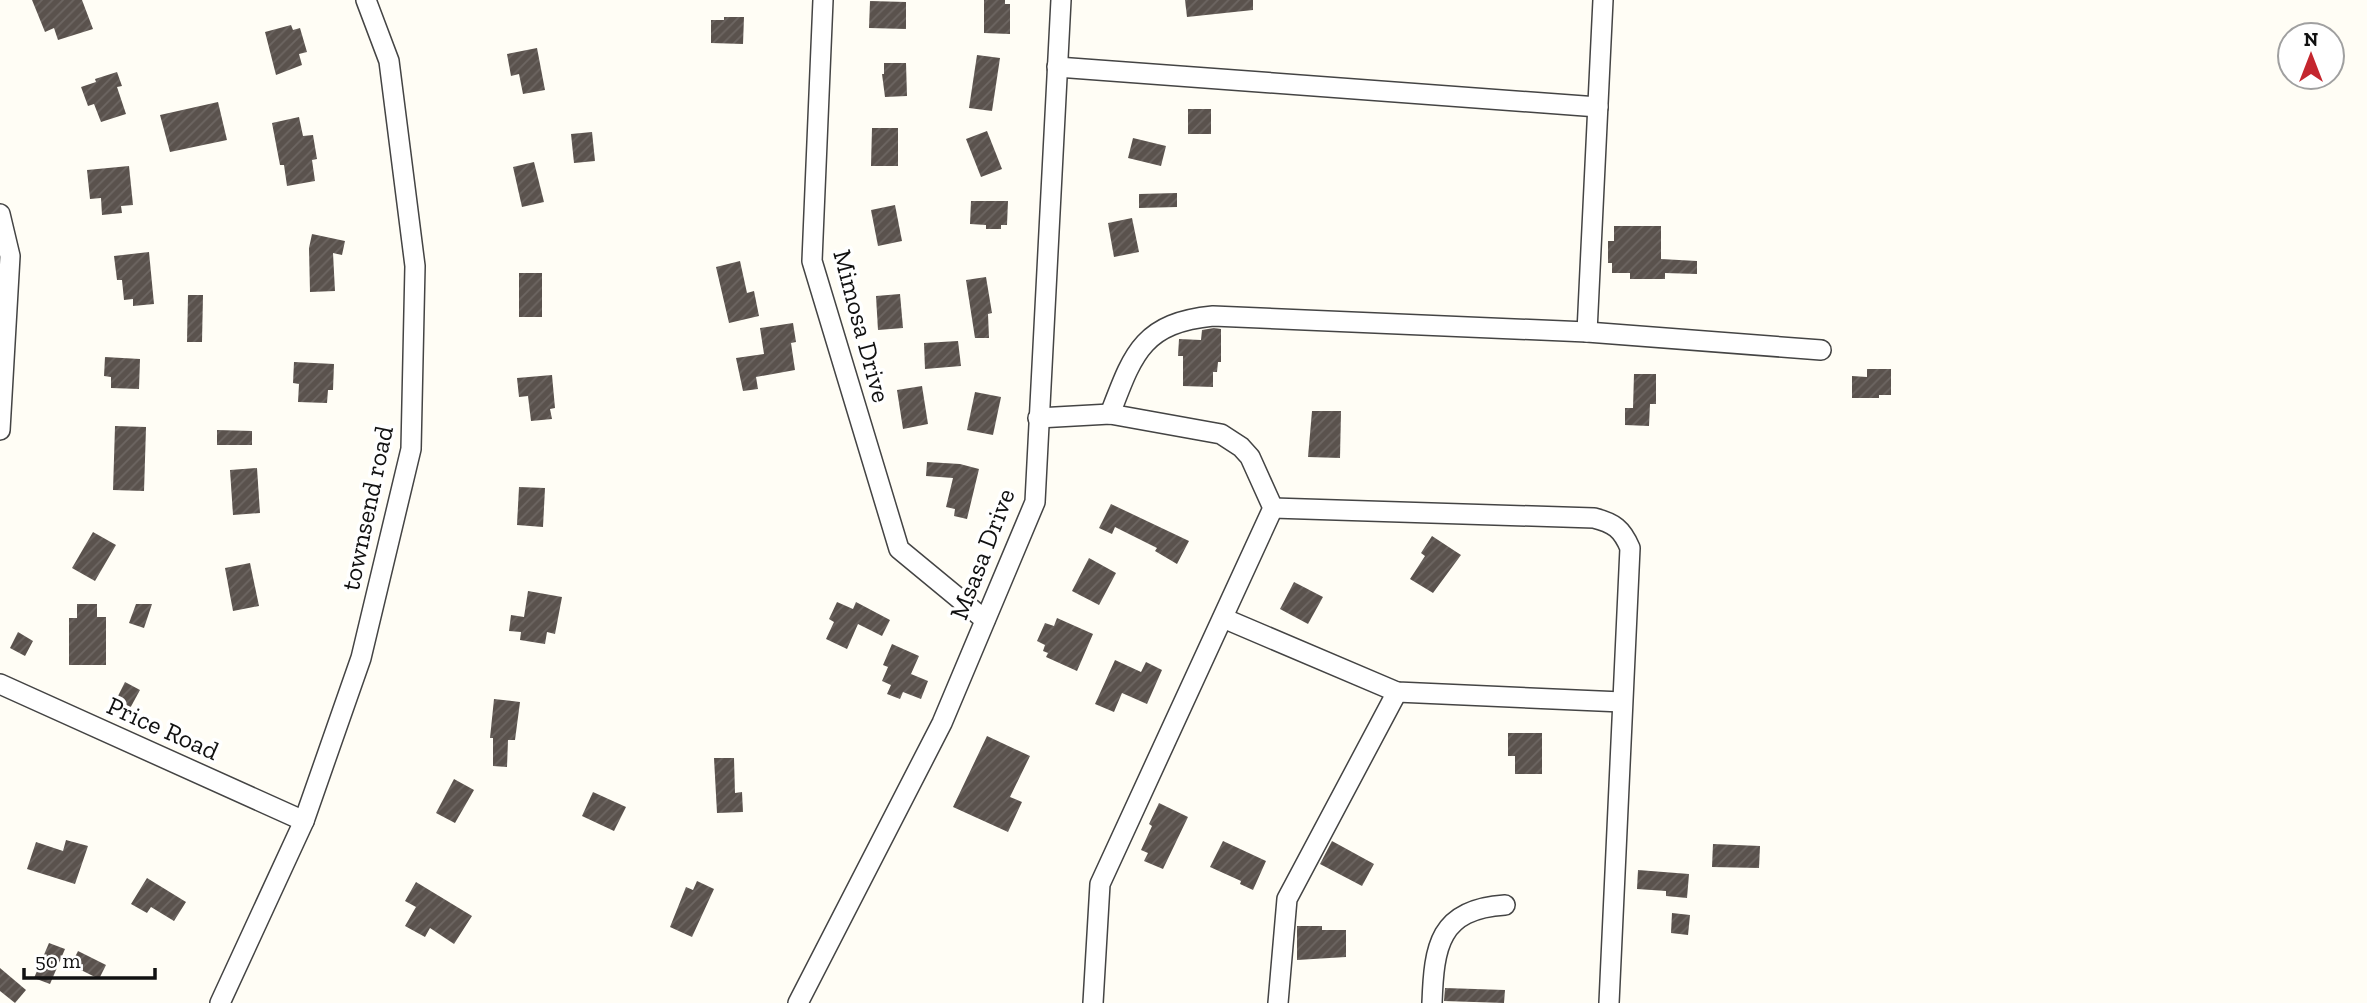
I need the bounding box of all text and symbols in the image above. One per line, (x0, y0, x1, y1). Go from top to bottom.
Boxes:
north arrow (2276, 21, 2346, 91)
text: N (2304, 28, 2318, 51)
street label: Mimosa Drive (826, 246, 898, 406)
street label: townsend road (334, 423, 400, 593)
street label: Msasa Drive (942, 484, 1022, 624)
street label: Price Road (102, 689, 224, 767)
scale bar (24, 936, 156, 980)
text: 50 m (35, 948, 81, 973)

